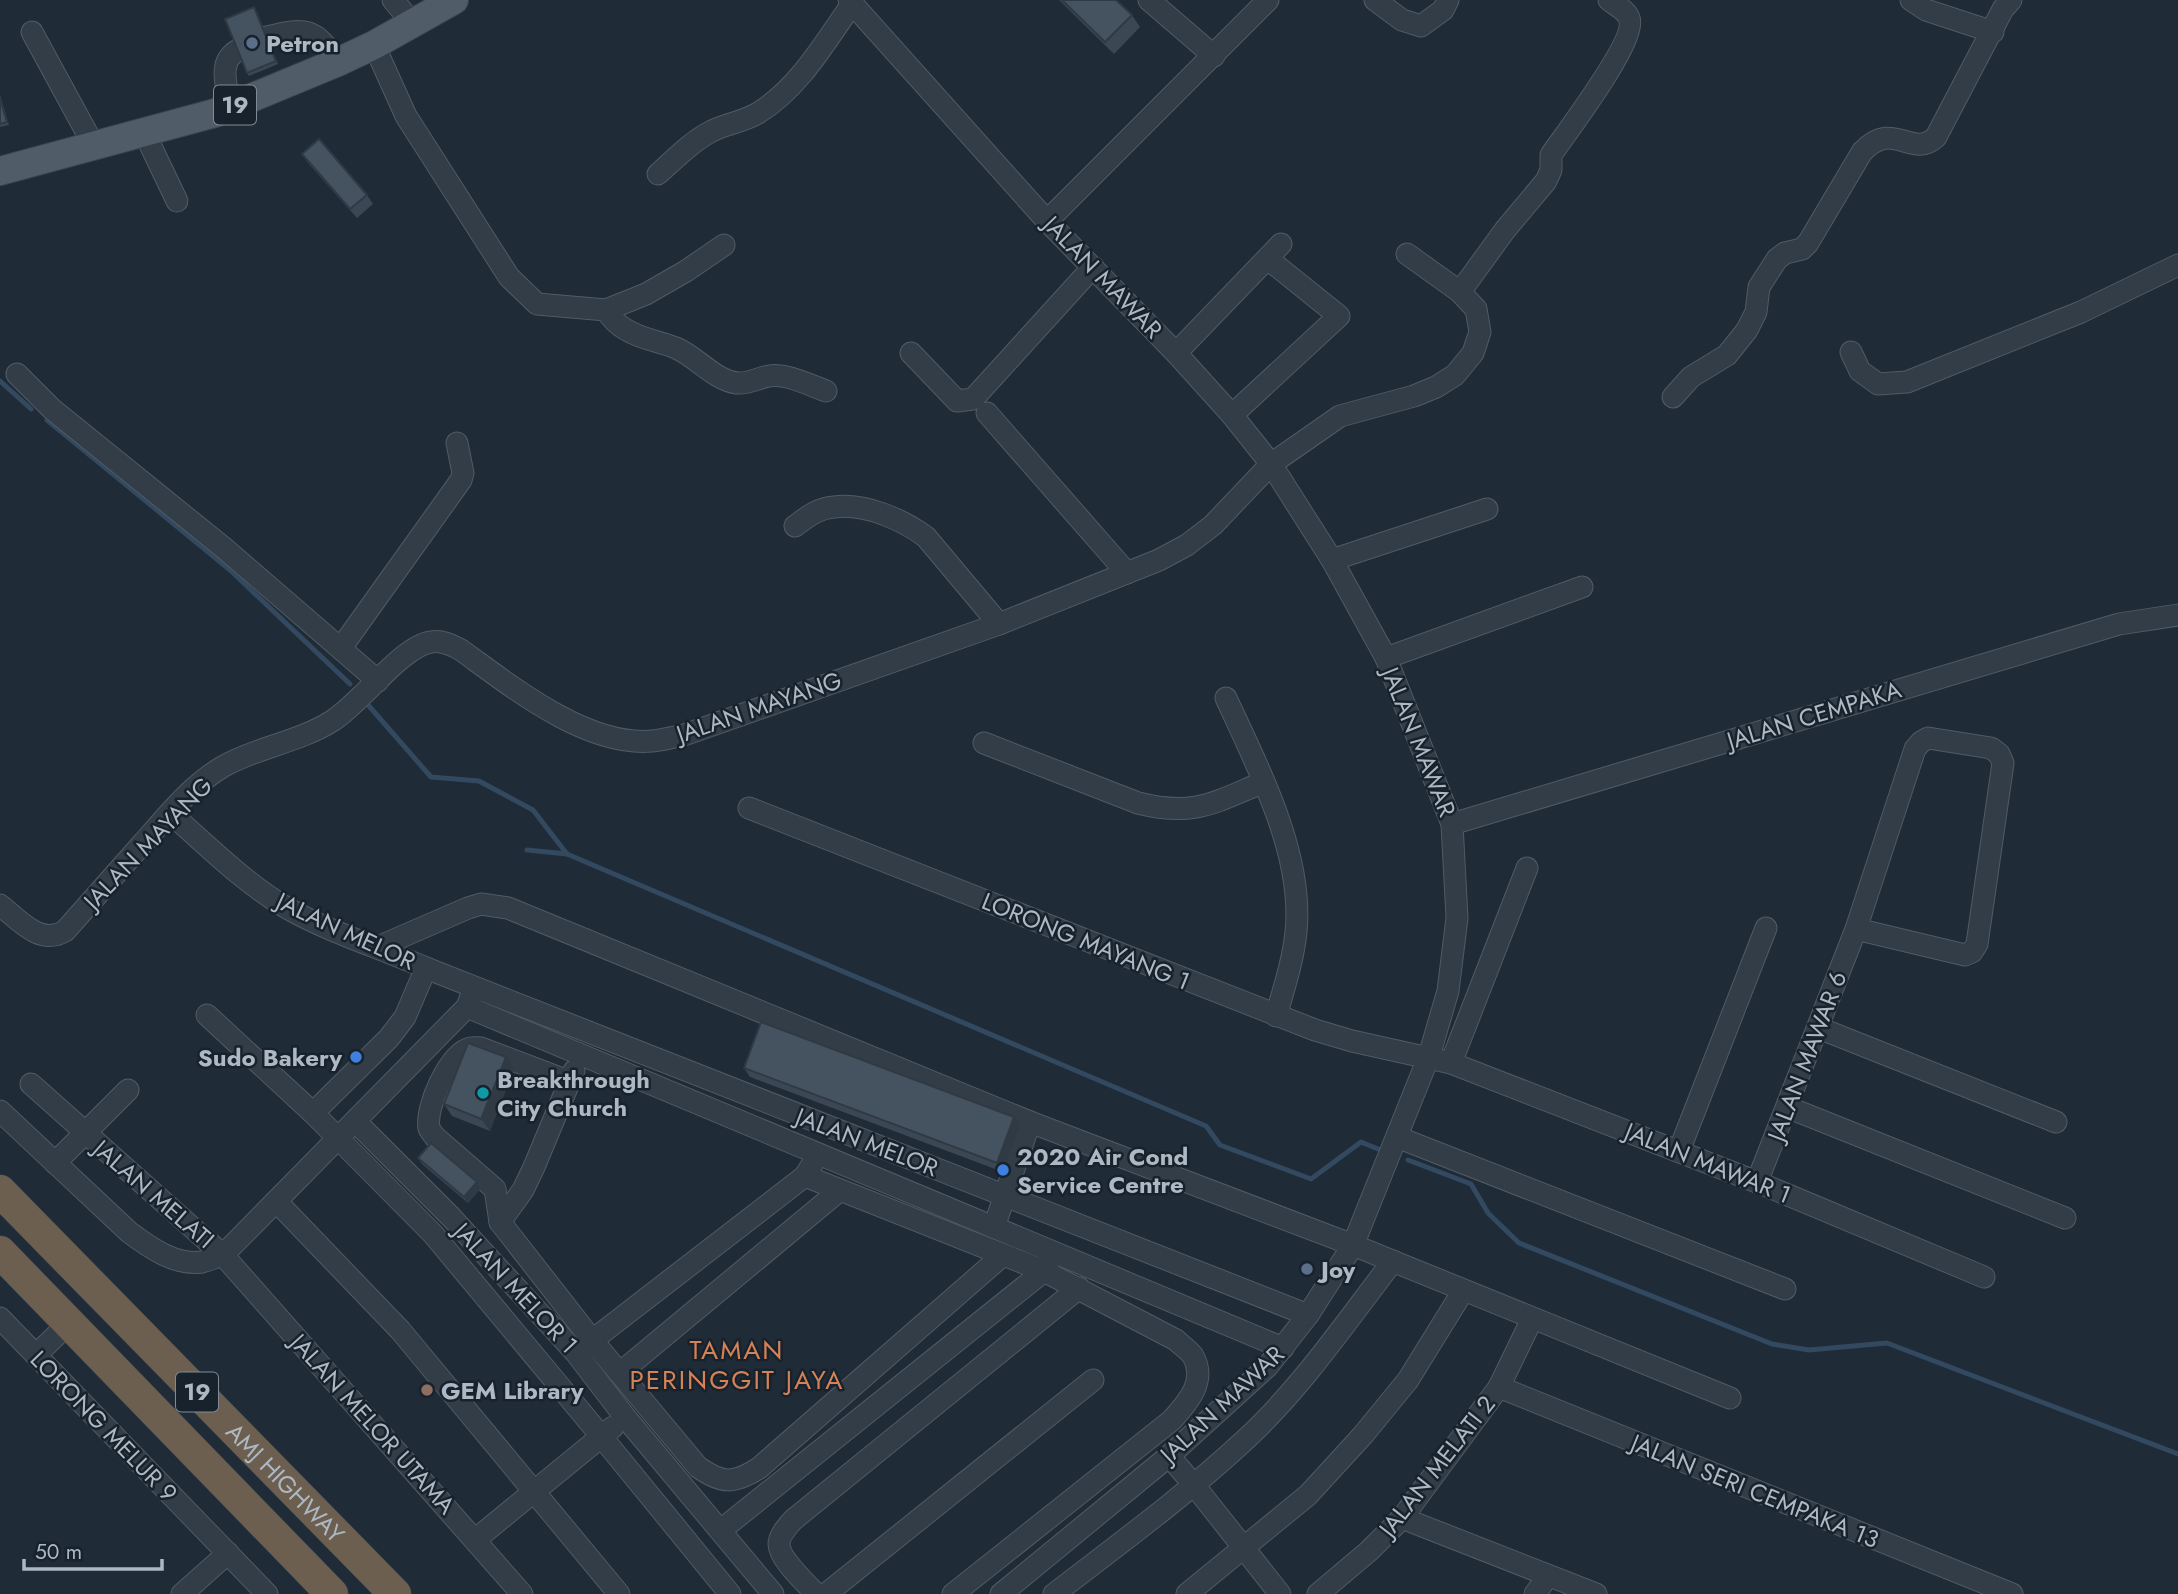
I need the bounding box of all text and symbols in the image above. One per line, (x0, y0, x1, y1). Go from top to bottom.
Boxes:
place label: Petron (266, 26, 339, 61)
marker: Petron (244, 35, 260, 51)
road number: 19 (214, 86, 256, 124)
street label: JALAN MAWAR (1033, 206, 1171, 346)
street label: JALAN MAWAR (1372, 659, 1465, 822)
street label: JALAN MAYANG (669, 662, 846, 753)
street label: JALAN CEMPAKA (1720, 672, 1906, 759)
street label: JALAN MAYANG (73, 769, 220, 919)
street label: JALAN MELOR (268, 882, 422, 979)
street label: LORONG MAYANG 1 (977, 883, 1195, 999)
street label: JALAN MAWAR 6 (1757, 966, 1855, 1149)
place label: Sudo Bakery (198, 1040, 342, 1075)
marker: Sudo Bakery (348, 1049, 364, 1065)
place label: Breakthrough City Church (497, 1062, 650, 1125)
marker: Breakthrough City Church (475, 1085, 491, 1101)
street label: JALAN MELOR (788, 1098, 944, 1185)
street label: JALAN MAWAR 1 (1617, 1113, 1796, 1212)
street label: JALAN MELATI (84, 1130, 222, 1256)
place label: 2020 Air Cond Service Centre (1017, 1139, 1188, 1202)
marker: 2020 Air Cond Service Centre (995, 1162, 1011, 1178)
street label: JALAN MELOR 1 (444, 1212, 586, 1361)
place label: Joy (1317, 1252, 1356, 1287)
marker: Joy (1299, 1261, 1315, 1277)
street label: JALAN MELOR UTAMA (280, 1324, 464, 1522)
district label: TAMAN PERINGGIT JAYA (630, 1331, 844, 1399)
street label: JALAN MAWAR (1150, 1337, 1292, 1473)
street label: LORONG MELUR 9 (22, 1342, 186, 1510)
road number: 19 (176, 1372, 218, 1412)
place label: GEM Library (441, 1373, 584, 1408)
marker: GEM Library (419, 1382, 435, 1398)
street label: JALAN MELATI 2 (1369, 1388, 1503, 1547)
street label: AMJ HIGHWAY (218, 1414, 353, 1551)
street label: JALAN SERI CEMPAKA 13 (1623, 1424, 1884, 1557)
scale bar (24, 1528, 163, 1572)
text: 50 m (35, 1537, 82, 1567)

